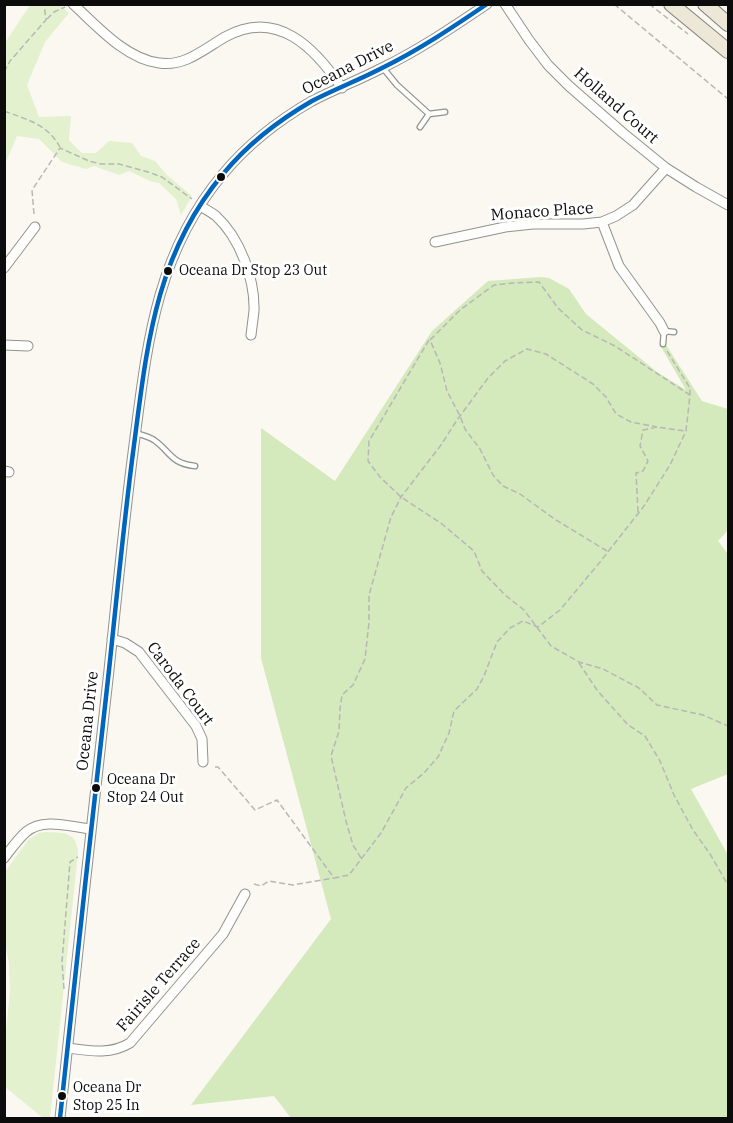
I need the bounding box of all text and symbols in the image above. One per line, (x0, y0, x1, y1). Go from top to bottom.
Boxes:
street label: Oceana Drive (299, 37, 397, 99)
street label: Holland Court (570, 64, 662, 148)
unlabelled marker (215, 171, 227, 183)
street label: Monaco Place (490, 199, 594, 225)
place label: Oceana Dr Stop 23 Out (179, 263, 327, 279)
marker: Oceana Dr Stop 23 Out (162, 265, 174, 277)
street label: Caroda Court (142, 639, 218, 729)
street label: Oceana Drive (73, 670, 103, 772)
place label: Oceana Dr Stop 24 Out (107, 772, 184, 804)
marker: Oceana Dr Stop 24 Out (90, 782, 102, 794)
street label: Fairisle Terrace (113, 934, 205, 1036)
place label: Oceana Dr Stop 25 In (73, 1080, 141, 1112)
marker: Oceana Dr Stop 25 In (56, 1090, 68, 1102)

